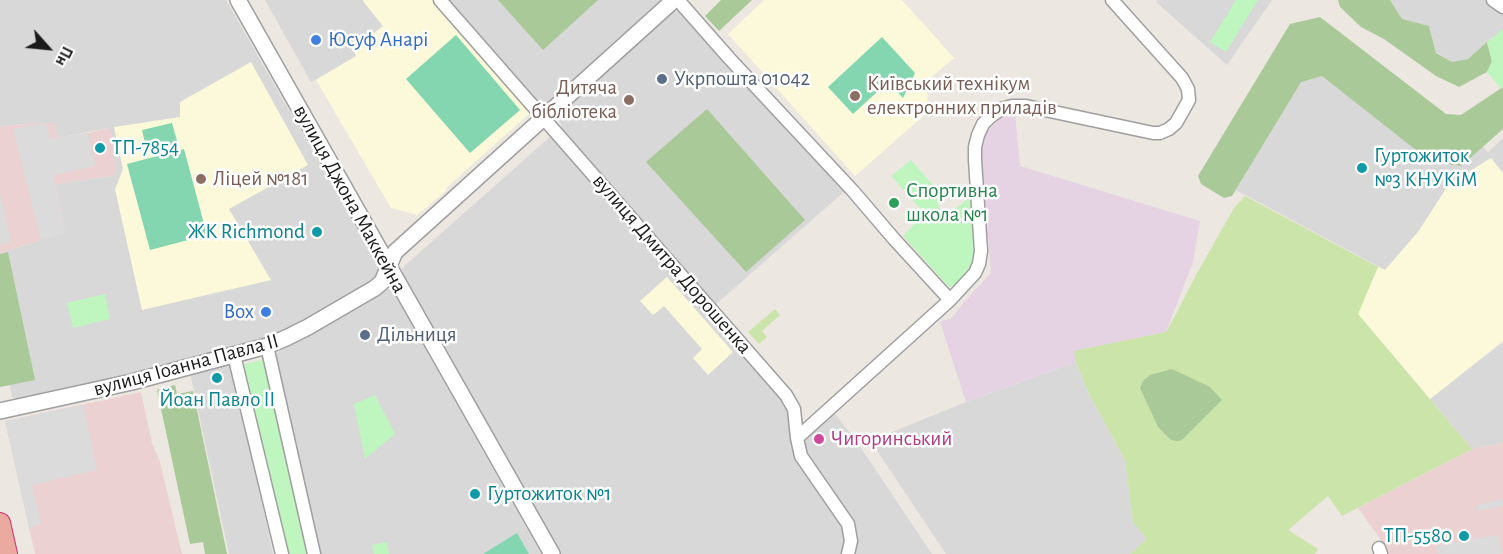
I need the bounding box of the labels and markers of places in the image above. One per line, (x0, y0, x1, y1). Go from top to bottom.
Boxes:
place label: Юсуф Анарі (328, 27, 428, 53)
marker: Юсуф Анарі (309, 33, 323, 47)
place label: Укрпошта 01042 (674, 66, 810, 92)
place label: Київський технікум електронних приладів (867, 71, 1057, 121)
marker: Укрпошта 01042 (655, 72, 669, 86)
place label: Дитяча бібліотека (531, 75, 617, 125)
marker: Київський технікум електронних приладів (848, 89, 862, 103)
marker: Дитяча бібліотека (622, 93, 636, 107)
place label: ТП-7854 (112, 135, 179, 161)
marker: ТП-7854 (93, 141, 107, 155)
place label: Гуртожиток №3 КНУКіМ (1374, 143, 1478, 193)
marker: Гуртожиток №3 КНУКіМ (1355, 161, 1369, 175)
place label: Ліцей №181 (213, 166, 308, 192)
marker: Ліцей №181 (194, 172, 208, 186)
place label: Спортивна школа №1 (906, 178, 998, 228)
marker: Спортивна школа №1 (887, 196, 901, 210)
place label: ЖК Richmond (188, 219, 305, 245)
marker: ЖК Richmond (310, 225, 324, 239)
place label: Box (224, 299, 254, 325)
marker: Box (259, 305, 273, 319)
place label: Дільниця (377, 322, 457, 348)
marker: Дільниця (358, 328, 372, 342)
marker: Йоан Павло II (210, 371, 224, 385)
place label: Йоан Павло II (159, 387, 275, 413)
place label: Чигоринський (831, 426, 952, 452)
marker: Чигоринський (812, 432, 826, 446)
place label: Гуртожиток №1 (487, 481, 611, 507)
marker: Гуртожиток №1 (468, 487, 482, 501)
place label: ТП-5580 (1384, 523, 1452, 549)
marker: ТП-5580 (1457, 529, 1471, 543)

